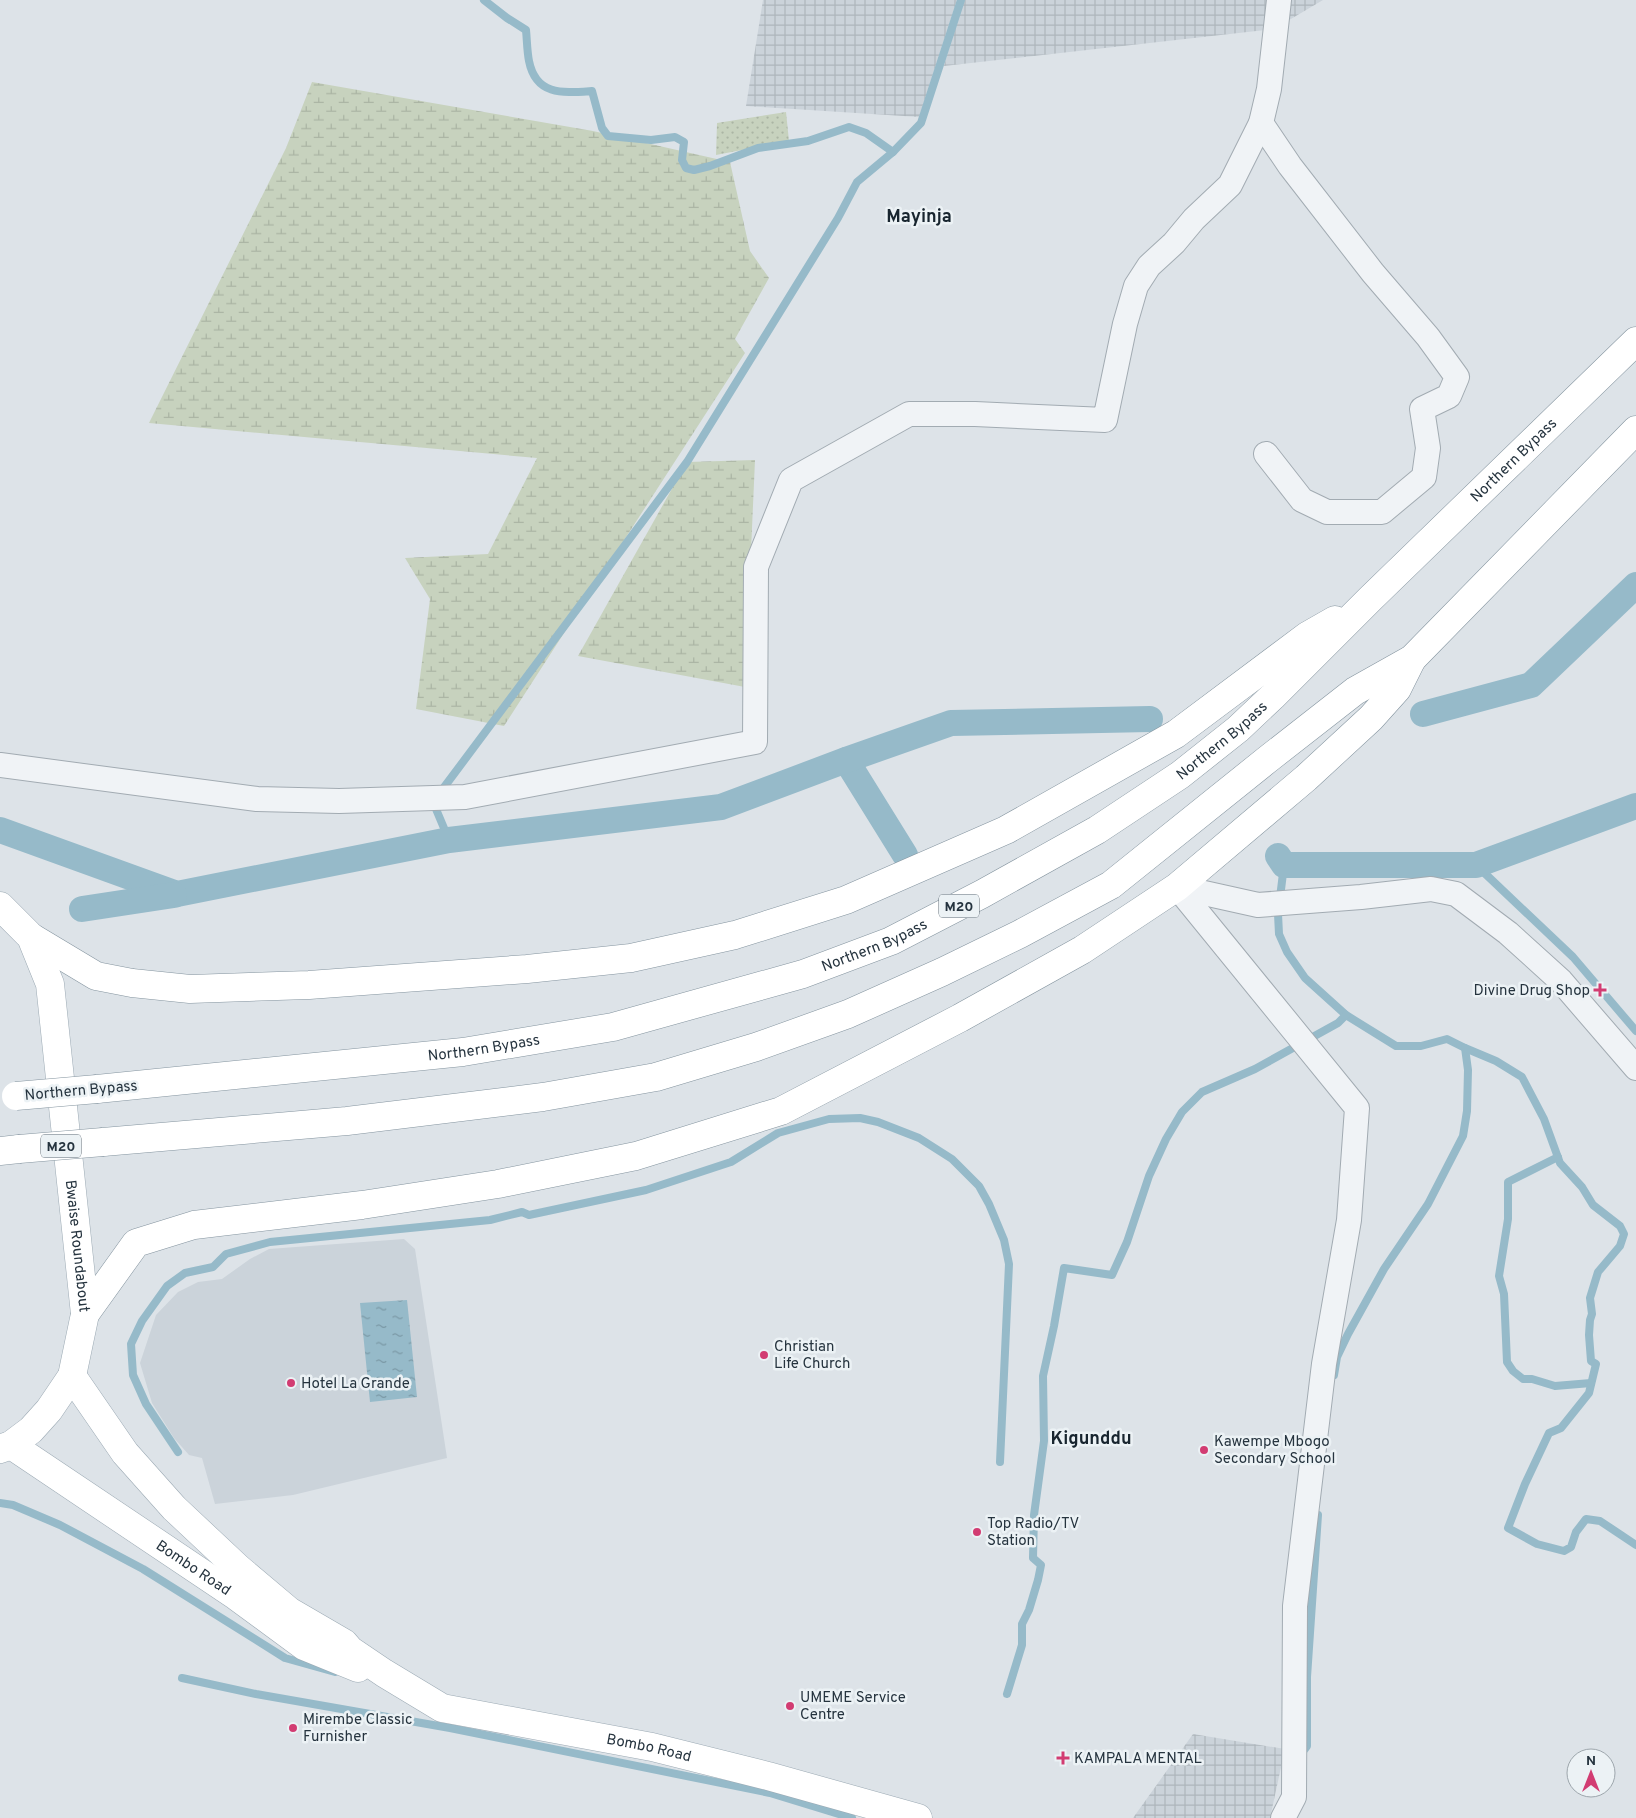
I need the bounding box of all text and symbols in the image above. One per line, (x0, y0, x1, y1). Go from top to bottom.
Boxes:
district label: Mayinja (886, 206, 952, 229)
street label: Northern Bypass (1467, 415, 1562, 507)
street label: Northern Bypass (1173, 698, 1272, 785)
road number: M20 (939, 894, 979, 918)
street label: Northern Bypass (819, 916, 931, 977)
place label: Divine Drug Shop (1473, 982, 1590, 1001)
marker: Divine Drug Shop (1594, 984, 1606, 996)
street label: Northern Bypass (427, 1031, 542, 1067)
street label: Northern Bypass (24, 1077, 138, 1106)
road number: M20 (41, 1134, 81, 1158)
street label: Bwaise Roundabout (60, 1179, 93, 1313)
place label: Christian Life Church (774, 1338, 851, 1374)
marker: Christian Life Church (758, 1349, 770, 1361)
place label: Hotel La Grande (301, 1375, 410, 1394)
marker: Hotel La Grande (285, 1377, 297, 1389)
district label: Kigunddu (1050, 1428, 1132, 1451)
place label: Kawempe Mbogo Secondary School (1214, 1433, 1335, 1469)
marker: Kawempe Mbogo Secondary School (1198, 1444, 1210, 1456)
place label: Top Radio/TV Station (987, 1515, 1079, 1551)
marker: Top Radio/TV Station (971, 1526, 983, 1538)
street label: Bombo Road (152, 1537, 234, 1601)
place label: UMEME Service Centre (800, 1689, 906, 1725)
marker: UMEME Service Centre (784, 1700, 796, 1712)
place label: Mirembe Classic Furnisher (303, 1711, 412, 1747)
marker: Mirembe Classic Furnisher (287, 1722, 299, 1734)
street label: Bombo Road (605, 1731, 693, 1767)
north arrow (1566, 1748, 1616, 1798)
place label: KAMPALA MENTAL (1074, 1750, 1202, 1769)
marker: KAMPALA MENTAL (1056, 1751, 1070, 1765)
text: N (1586, 1753, 1596, 1770)

